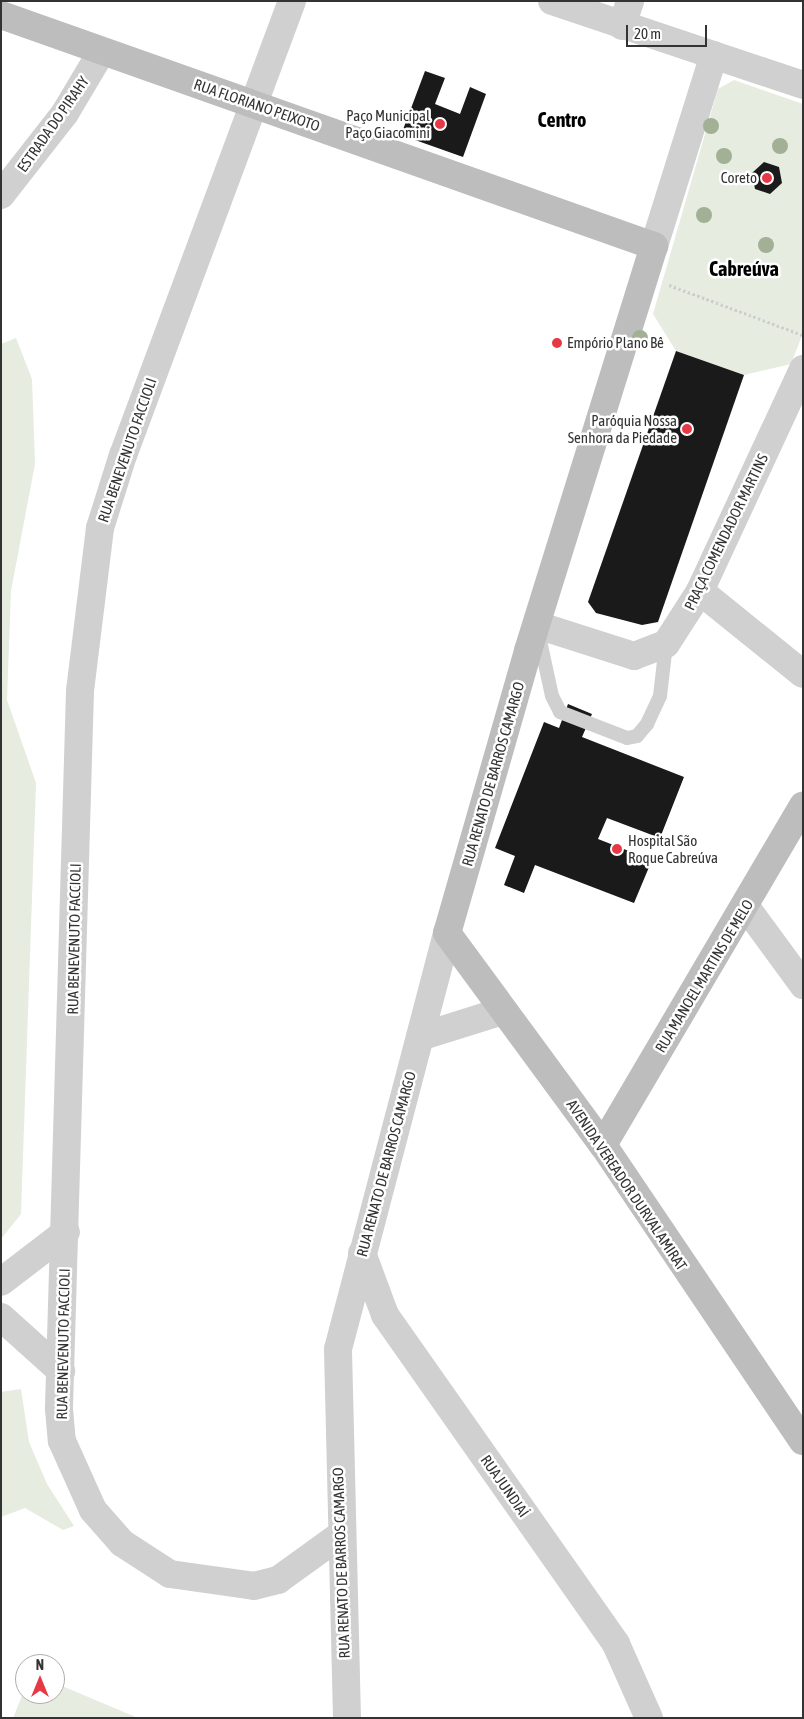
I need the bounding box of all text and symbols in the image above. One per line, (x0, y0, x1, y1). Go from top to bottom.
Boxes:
scale bar (629, 15, 710, 47)
text: 20 m (634, 25, 661, 42)
street label: ESTRADA DO PIRAHY (13, 73, 93, 175)
street label: RUA FLORIANO PEIXOTO (192, 75, 322, 135)
place label: Paço Municipal Paço Giacomini (345, 106, 430, 141)
district label: Centro (538, 107, 586, 131)
marker: Paço Municipal Paço Giacomini (434, 118, 446, 130)
place label: Coreto (721, 169, 757, 187)
marker: Coreto (761, 172, 773, 184)
district label: Cabreúva (709, 256, 779, 280)
place label: Empório Plano Bê (567, 334, 664, 352)
marker: Empório Plano Bê (551, 337, 563, 349)
street label: RUA BENEVENUTO FACCIOLI (94, 375, 160, 525)
place label: Paróquia Nossa Senhora da Piedade (568, 411, 677, 446)
marker: Paróquia Nossa Senhora da Piedade (681, 423, 693, 435)
street label: PRAÇA COMENDADOR MARTINS (680, 451, 772, 613)
street label: RUA RENATO DE BARROS CAMARGO (458, 680, 528, 868)
place label: Hospital São Roque Cabreúva (628, 831, 718, 866)
marker: Hospital São Roque Cabreúva (610, 842, 624, 856)
street label: RUA BENEVENUTO FACCIOLI (64, 863, 84, 1015)
street label: RUA MANOEL MARTINS DE MELO (651, 896, 757, 1056)
street label: RUA RENATO DE BARROS CAMARGO (353, 1069, 419, 1259)
street label: AVENIDA VEREADOR DURVAL AMIRAT (563, 1096, 691, 1274)
street label: RUA BENEVENUTO FACCIOLI (53, 1268, 73, 1420)
street label: RUA JUNDIAÍ (477, 1451, 533, 1521)
street label: RUA RENATO DE BARROS CAMARGO (329, 1467, 353, 1659)
north arrow (15, 1654, 65, 1704)
text: N (36, 1657, 44, 1673)

